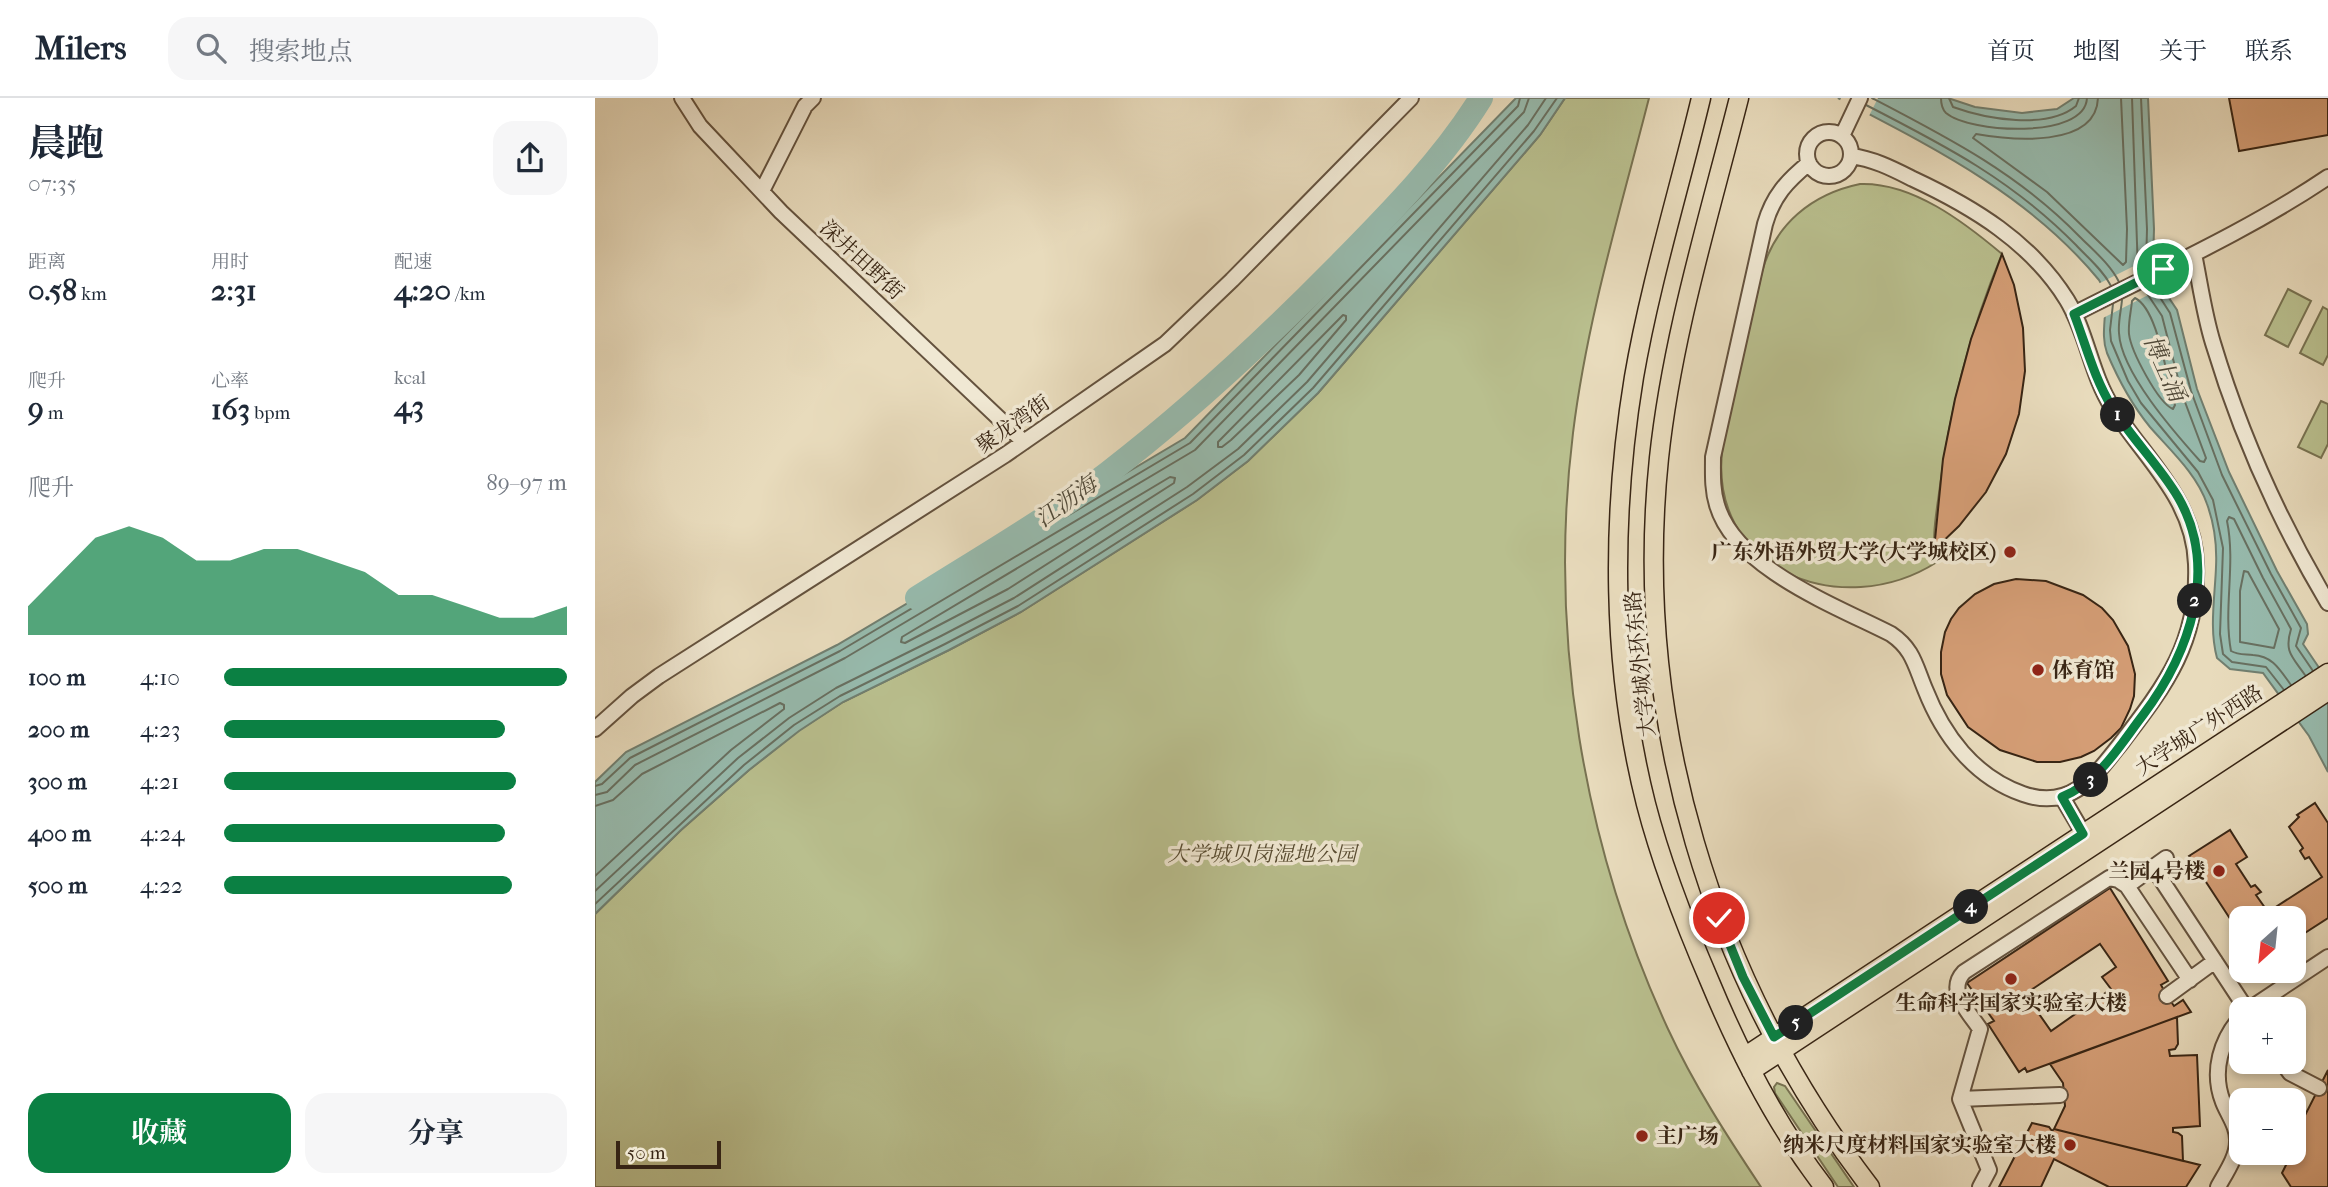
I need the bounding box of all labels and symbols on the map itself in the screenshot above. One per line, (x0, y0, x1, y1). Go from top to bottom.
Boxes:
street label: 深井田野街 (815, 215, 909, 305)
pin (2133, 239, 2193, 299)
water label: 博上涌 (2138, 331, 2192, 408)
street label: 聚龙湾街 (972, 390, 1054, 458)
pin: 1 (2101, 398, 2135, 432)
water label: 江沥海 (1030, 468, 1105, 533)
place label: 广东外语外贸大学(大学城校区) (1711, 540, 1996, 564)
marker: 广东外语外贸大学(大学城校区) (2002, 544, 2018, 560)
pin: 2 (2177, 584, 2213, 618)
street label: 大学城外环东路 (1620, 590, 1660, 738)
place label: 体育馆 (2052, 658, 2115, 682)
marker: 体育馆 (2030, 662, 2046, 678)
street label: 大学城广外西路 (2131, 680, 2267, 780)
pin: 3 (2073, 762, 2109, 798)
park label: 大学城贝岗湿地公园 (1168, 842, 1359, 866)
place label: 兰园4号楼 (2109, 859, 2205, 884)
marker: 兰园4号楼 (2211, 863, 2227, 879)
pin (1689, 888, 1749, 948)
pin: 4 (1953, 890, 1989, 924)
north arrow (2229, 906, 2307, 984)
marker: 生命科学国家实验室大楼 (2003, 971, 2019, 987)
place label: 生命科学国家实验室大楼 (1896, 991, 2127, 1015)
pin: 5 (1779, 1006, 1813, 1040)
place label: 主广场 (1656, 1124, 1719, 1148)
marker: 主广场 (1634, 1128, 1650, 1144)
place label: 纳米尺度材料国家实验室大楼 (1783, 1133, 2056, 1157)
marker: 纳米尺度材料国家实验室大楼 (2062, 1137, 2078, 1153)
scale bar (616, 1138, 721, 1170)

